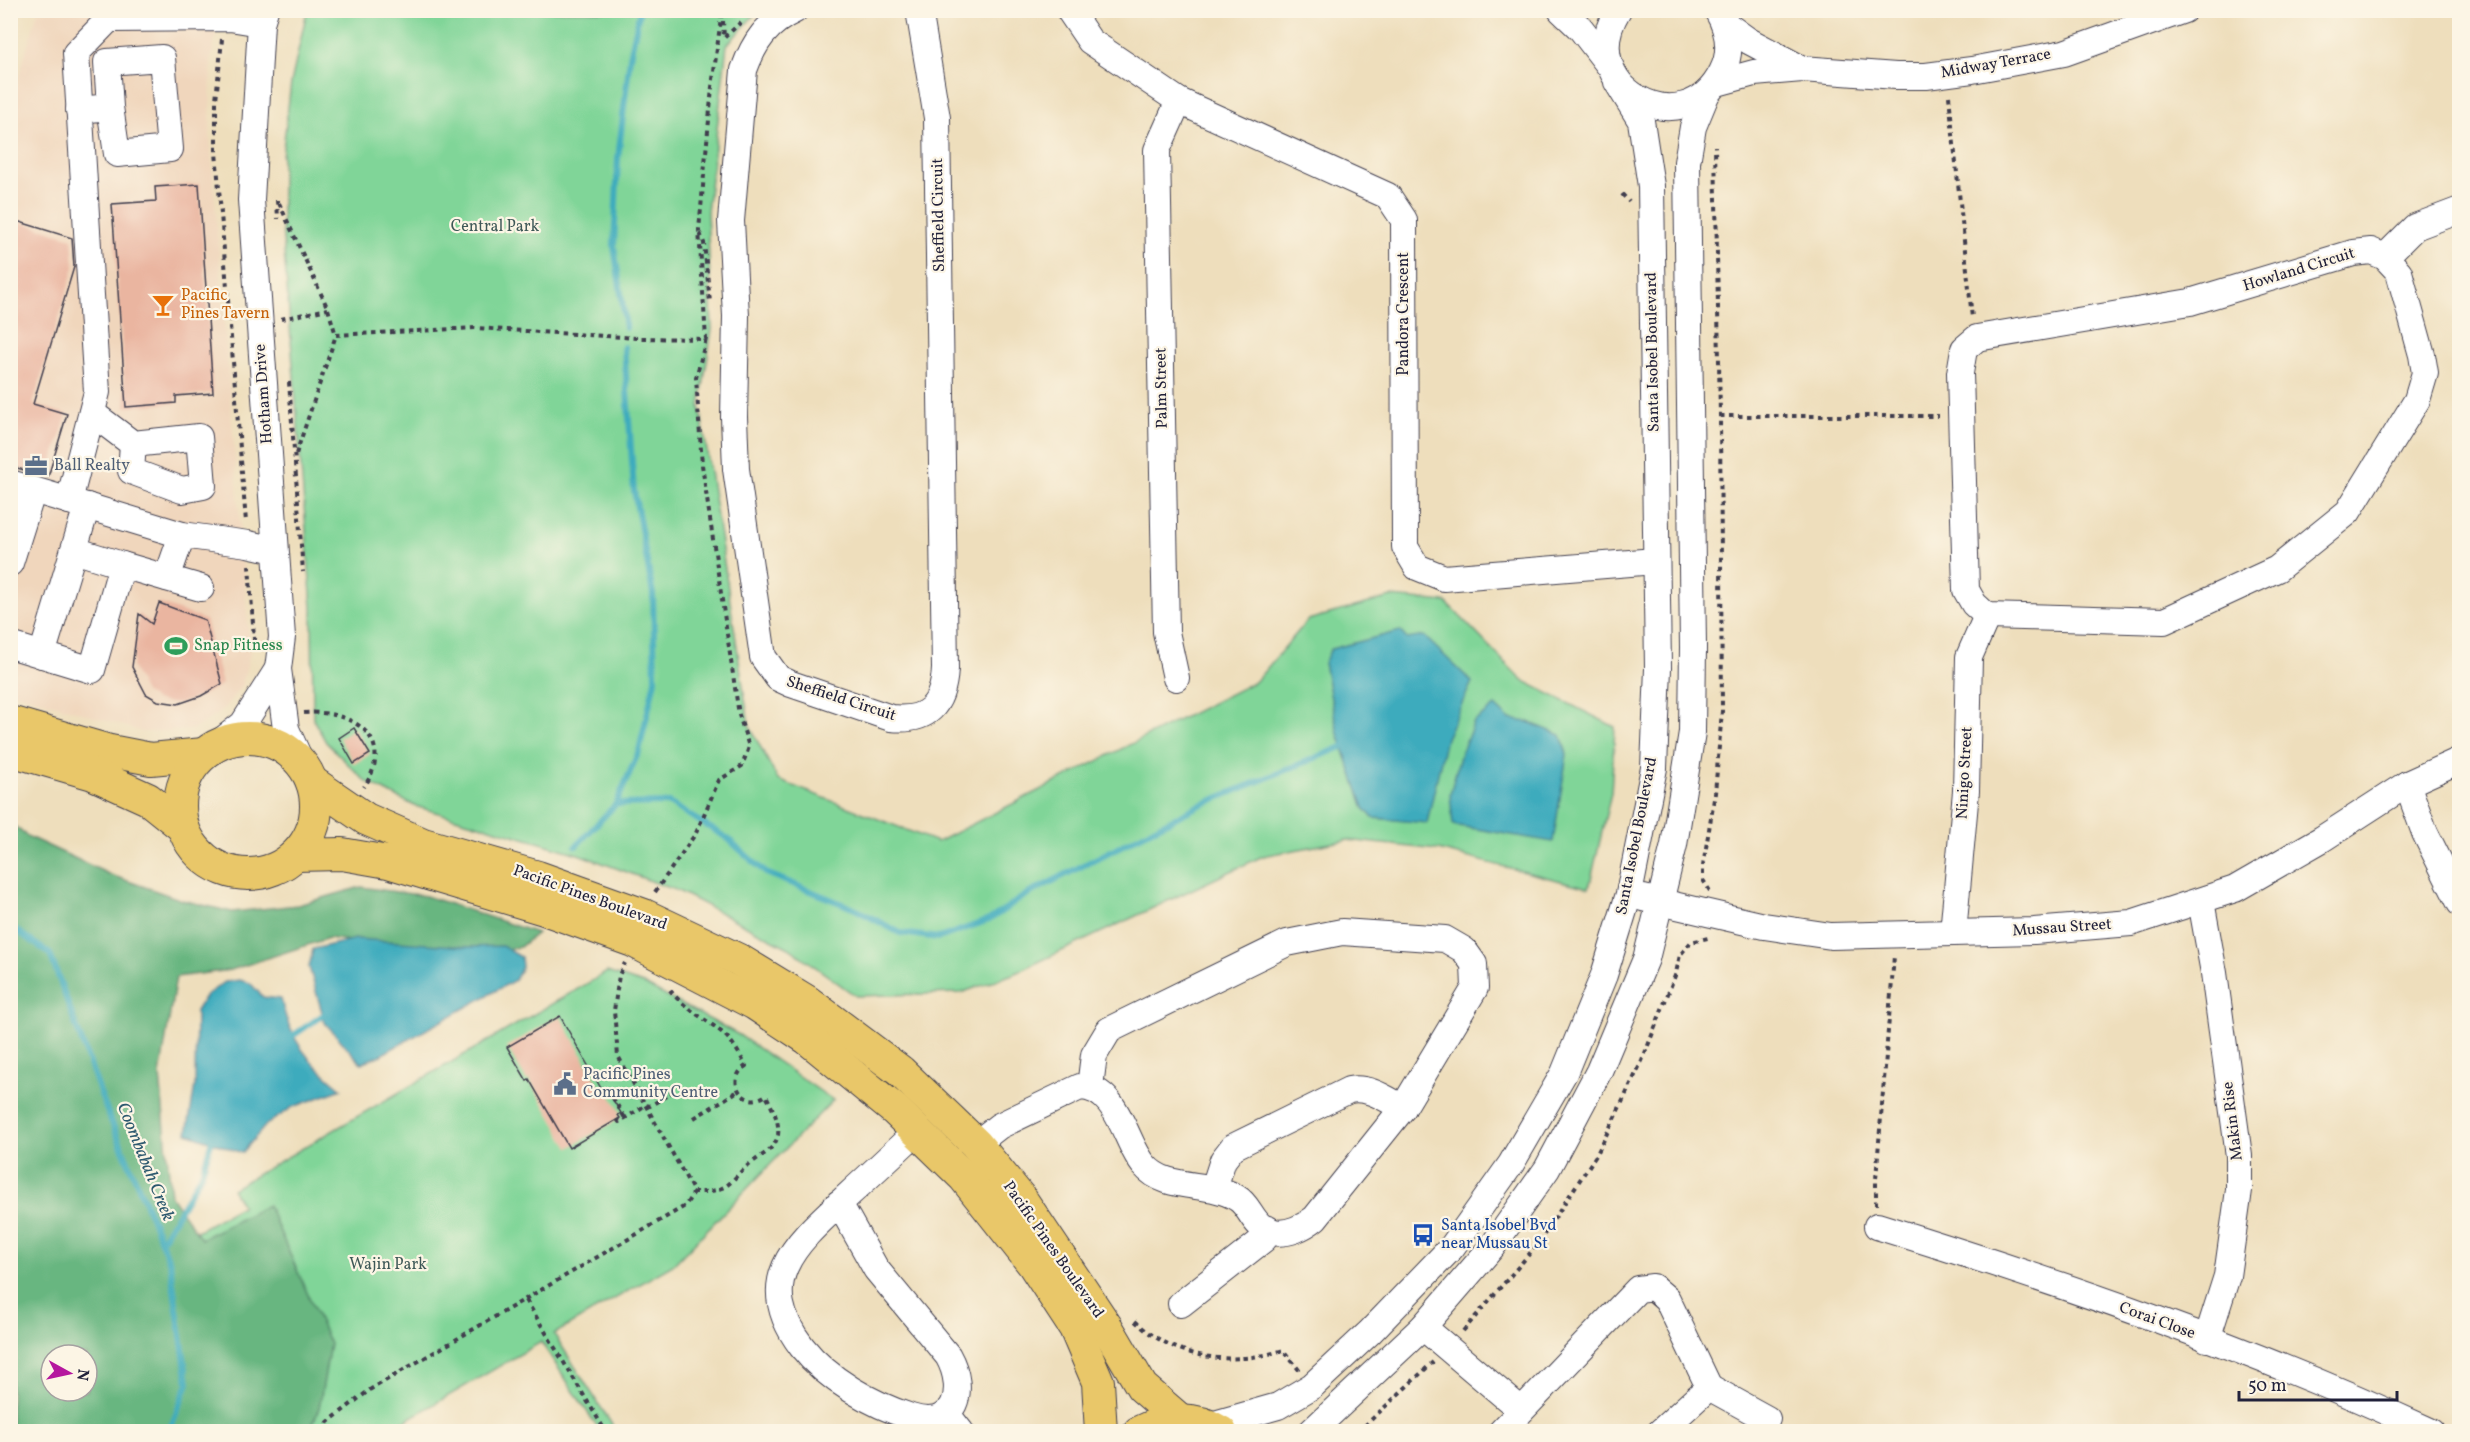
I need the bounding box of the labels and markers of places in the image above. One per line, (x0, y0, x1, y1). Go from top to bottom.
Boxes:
place label: Pacific Pines Tavern (181, 285, 270, 325)
bar icon: Pacific Pines Tavern (150, 292, 176, 318)
office icon: Ball Realty (23, 453, 49, 479)
place label: Ball Realty (54, 455, 130, 477)
sports icon: Snap Fitness (163, 633, 189, 659)
place label: Snap Fitness (194, 635, 283, 657)
place label: Pacific Pines Community Centre (583, 1064, 718, 1104)
public building icon: Pacific Pines Community Centre (552, 1071, 578, 1097)
place label: Santa Isobel Bvd near Mussau St (1441, 1215, 1557, 1255)
bus stop icon: Santa Isobel Bvd near Mussau St (1410, 1222, 1436, 1248)

